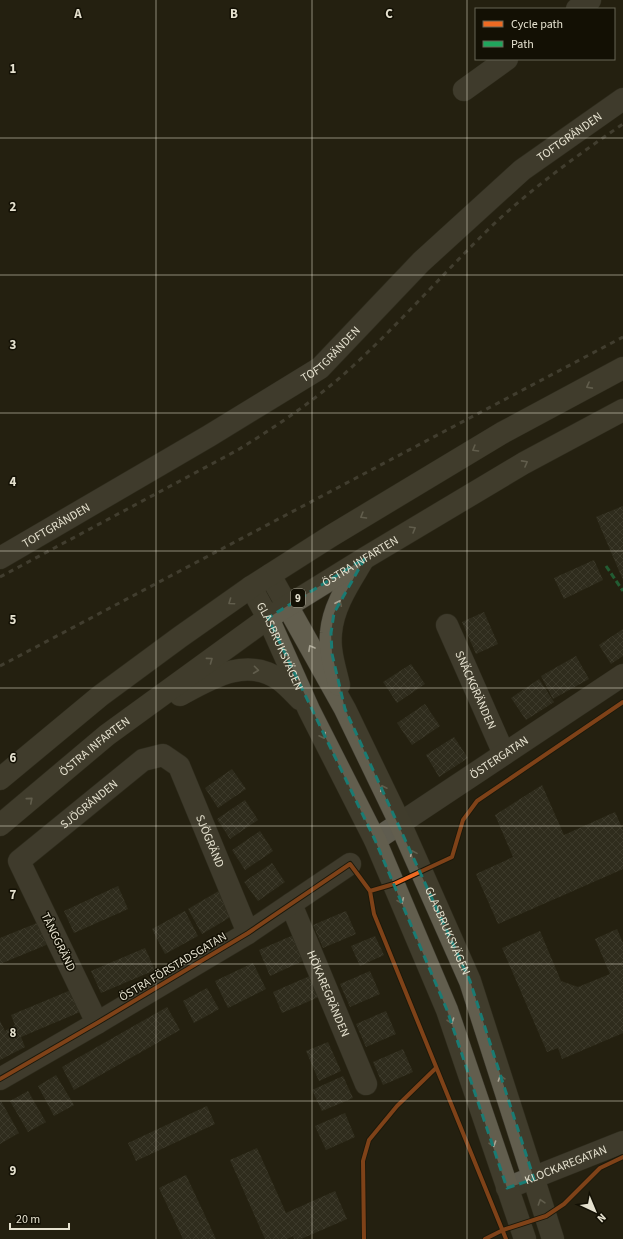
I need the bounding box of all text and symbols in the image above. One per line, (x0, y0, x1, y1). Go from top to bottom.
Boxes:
text: A (73, 5, 82, 23)
text: B (230, 5, 238, 23)
text: C (385, 5, 393, 23)
legend (475, 8, 615, 60)
text: Cycle path (511, 16, 563, 33)
text: Path (511, 36, 534, 53)
text: 1 (10, 60, 17, 78)
street label: TOFTGRÄNDEN (533, 108, 605, 166)
text: 2 (10, 198, 17, 216)
street label: TOFTGRÄNDEN (297, 322, 364, 386)
text: 3 (10, 336, 17, 354)
one-way arrow (585, 382, 593, 389)
one-way arrow (472, 444, 479, 452)
one-way arrow (521, 461, 528, 468)
text: 4 (10, 473, 17, 491)
street label: TOFTGRÄNDEN (19, 499, 93, 552)
one-way arrow (360, 512, 367, 519)
one-way arrow (409, 527, 416, 534)
street label: ÖSTRA INFARTEN (319, 532, 401, 591)
road number: 9 (291, 589, 305, 607)
one-way arrow (228, 597, 235, 604)
street label: GLASBRUKSVÄGEN (252, 599, 308, 693)
one-way arrow (334, 600, 342, 608)
text: 5 (10, 611, 17, 629)
one-way arrow (308, 645, 315, 652)
street label: SNÄCKGRÄNDEN (451, 648, 500, 732)
one-way arrow (205, 658, 212, 665)
one-way arrow (253, 665, 259, 674)
street label: ÖSTRA INFARTEN (56, 713, 133, 780)
one-way arrow (318, 731, 325, 739)
street label: ÖSTERGATAN (466, 732, 532, 783)
text: 6 (10, 749, 17, 767)
street label: SJÖGRÄNDEN (56, 775, 121, 833)
one-way arrow (380, 785, 388, 792)
one-way arrow (25, 797, 32, 804)
street label: SJÖGRÄND (192, 812, 229, 870)
one-way arrow (410, 850, 418, 857)
street label: GLASBRUKSVÄGEN (421, 884, 475, 978)
text: 7 (10, 886, 17, 904)
one-way arrow (396, 897, 404, 905)
street label: TÅNGGRÄND (36, 910, 80, 974)
street label: ÖSTRA FÖRSTADSGATAN (116, 928, 230, 1006)
street label: HÖKAREGRÄNDEN (303, 948, 354, 1039)
one-way arrow (446, 1018, 455, 1025)
text: 8 (10, 1024, 17, 1042)
one-way arrow (497, 1075, 506, 1082)
one-way arrow (488, 1141, 496, 1148)
street label: KLOCKAREGATAN (522, 1141, 609, 1189)
text: 9 (10, 1162, 17, 1180)
north arrow (575, 1191, 615, 1231)
one-way arrow (537, 1198, 546, 1205)
scale bar (10, 1205, 69, 1231)
text: N (594, 1210, 609, 1226)
text: 20 m (16, 1211, 40, 1228)

